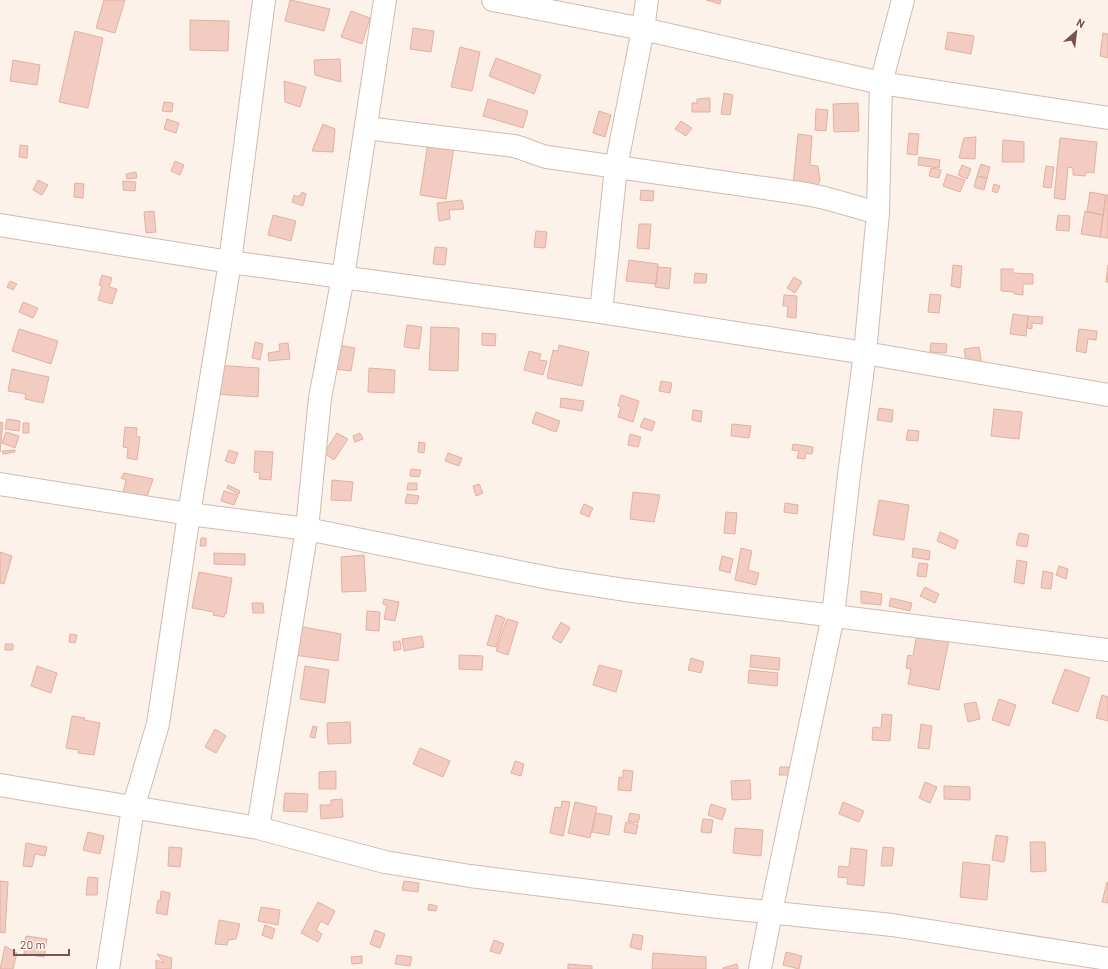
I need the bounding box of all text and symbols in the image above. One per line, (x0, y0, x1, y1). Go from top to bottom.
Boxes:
north arrow (1056, 12, 1096, 52)
text: N (1075, 15, 1087, 30)
scale bar (14, 931, 69, 957)
text: 20 m (20, 937, 46, 951)

